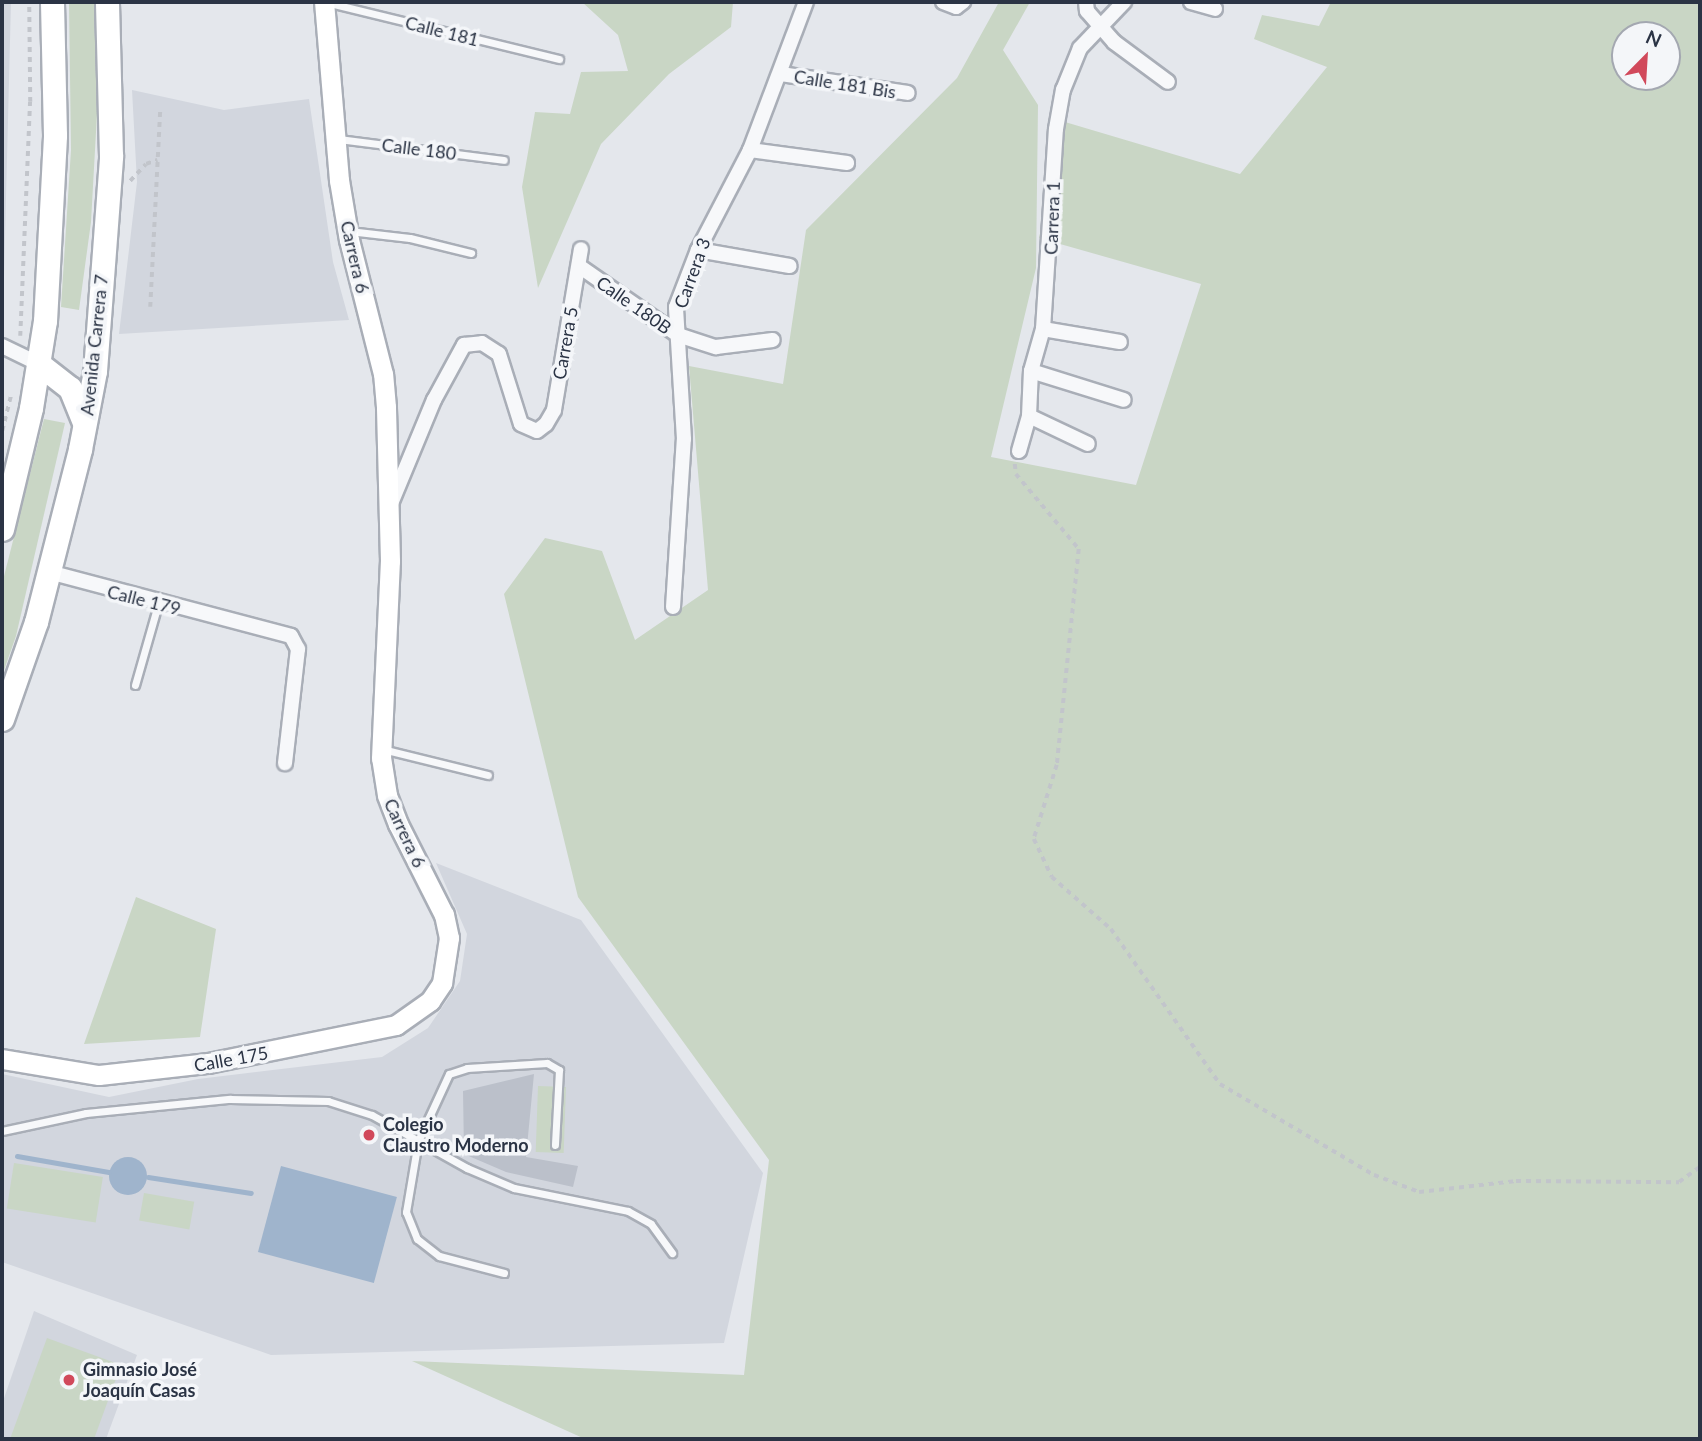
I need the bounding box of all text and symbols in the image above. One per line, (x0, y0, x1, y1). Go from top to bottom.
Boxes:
street label: Calle 181 (403, 11, 481, 51)
north arrow (1611, 21, 1681, 91)
text: N (1643, 25, 1665, 52)
street label: Calle 181 Bis (792, 65, 898, 103)
street label: Calle 180 (381, 134, 457, 164)
street label: Carrera 1 (1040, 181, 1064, 255)
street label: Carrera 6 (336, 219, 374, 295)
street label: Carrera 3 (669, 235, 715, 311)
street label: Calle 180B (592, 271, 676, 339)
street label: Avenida Carrera 7 (76, 273, 112, 417)
street label: Carrera 5 (548, 305, 582, 381)
street label: Calle 179 (105, 580, 183, 620)
street label: Carrera 6 (380, 795, 430, 871)
street label: Calle 175 (192, 1042, 270, 1076)
place label: Colegio Claustro Moderno (383, 1114, 529, 1156)
marker: Colegio Claustro Moderno (361, 1127, 377, 1143)
place label: Gimnasio José Joaquín Casas (83, 1359, 197, 1402)
marker: Gimnasio José Joaquín Casas (61, 1372, 77, 1388)

